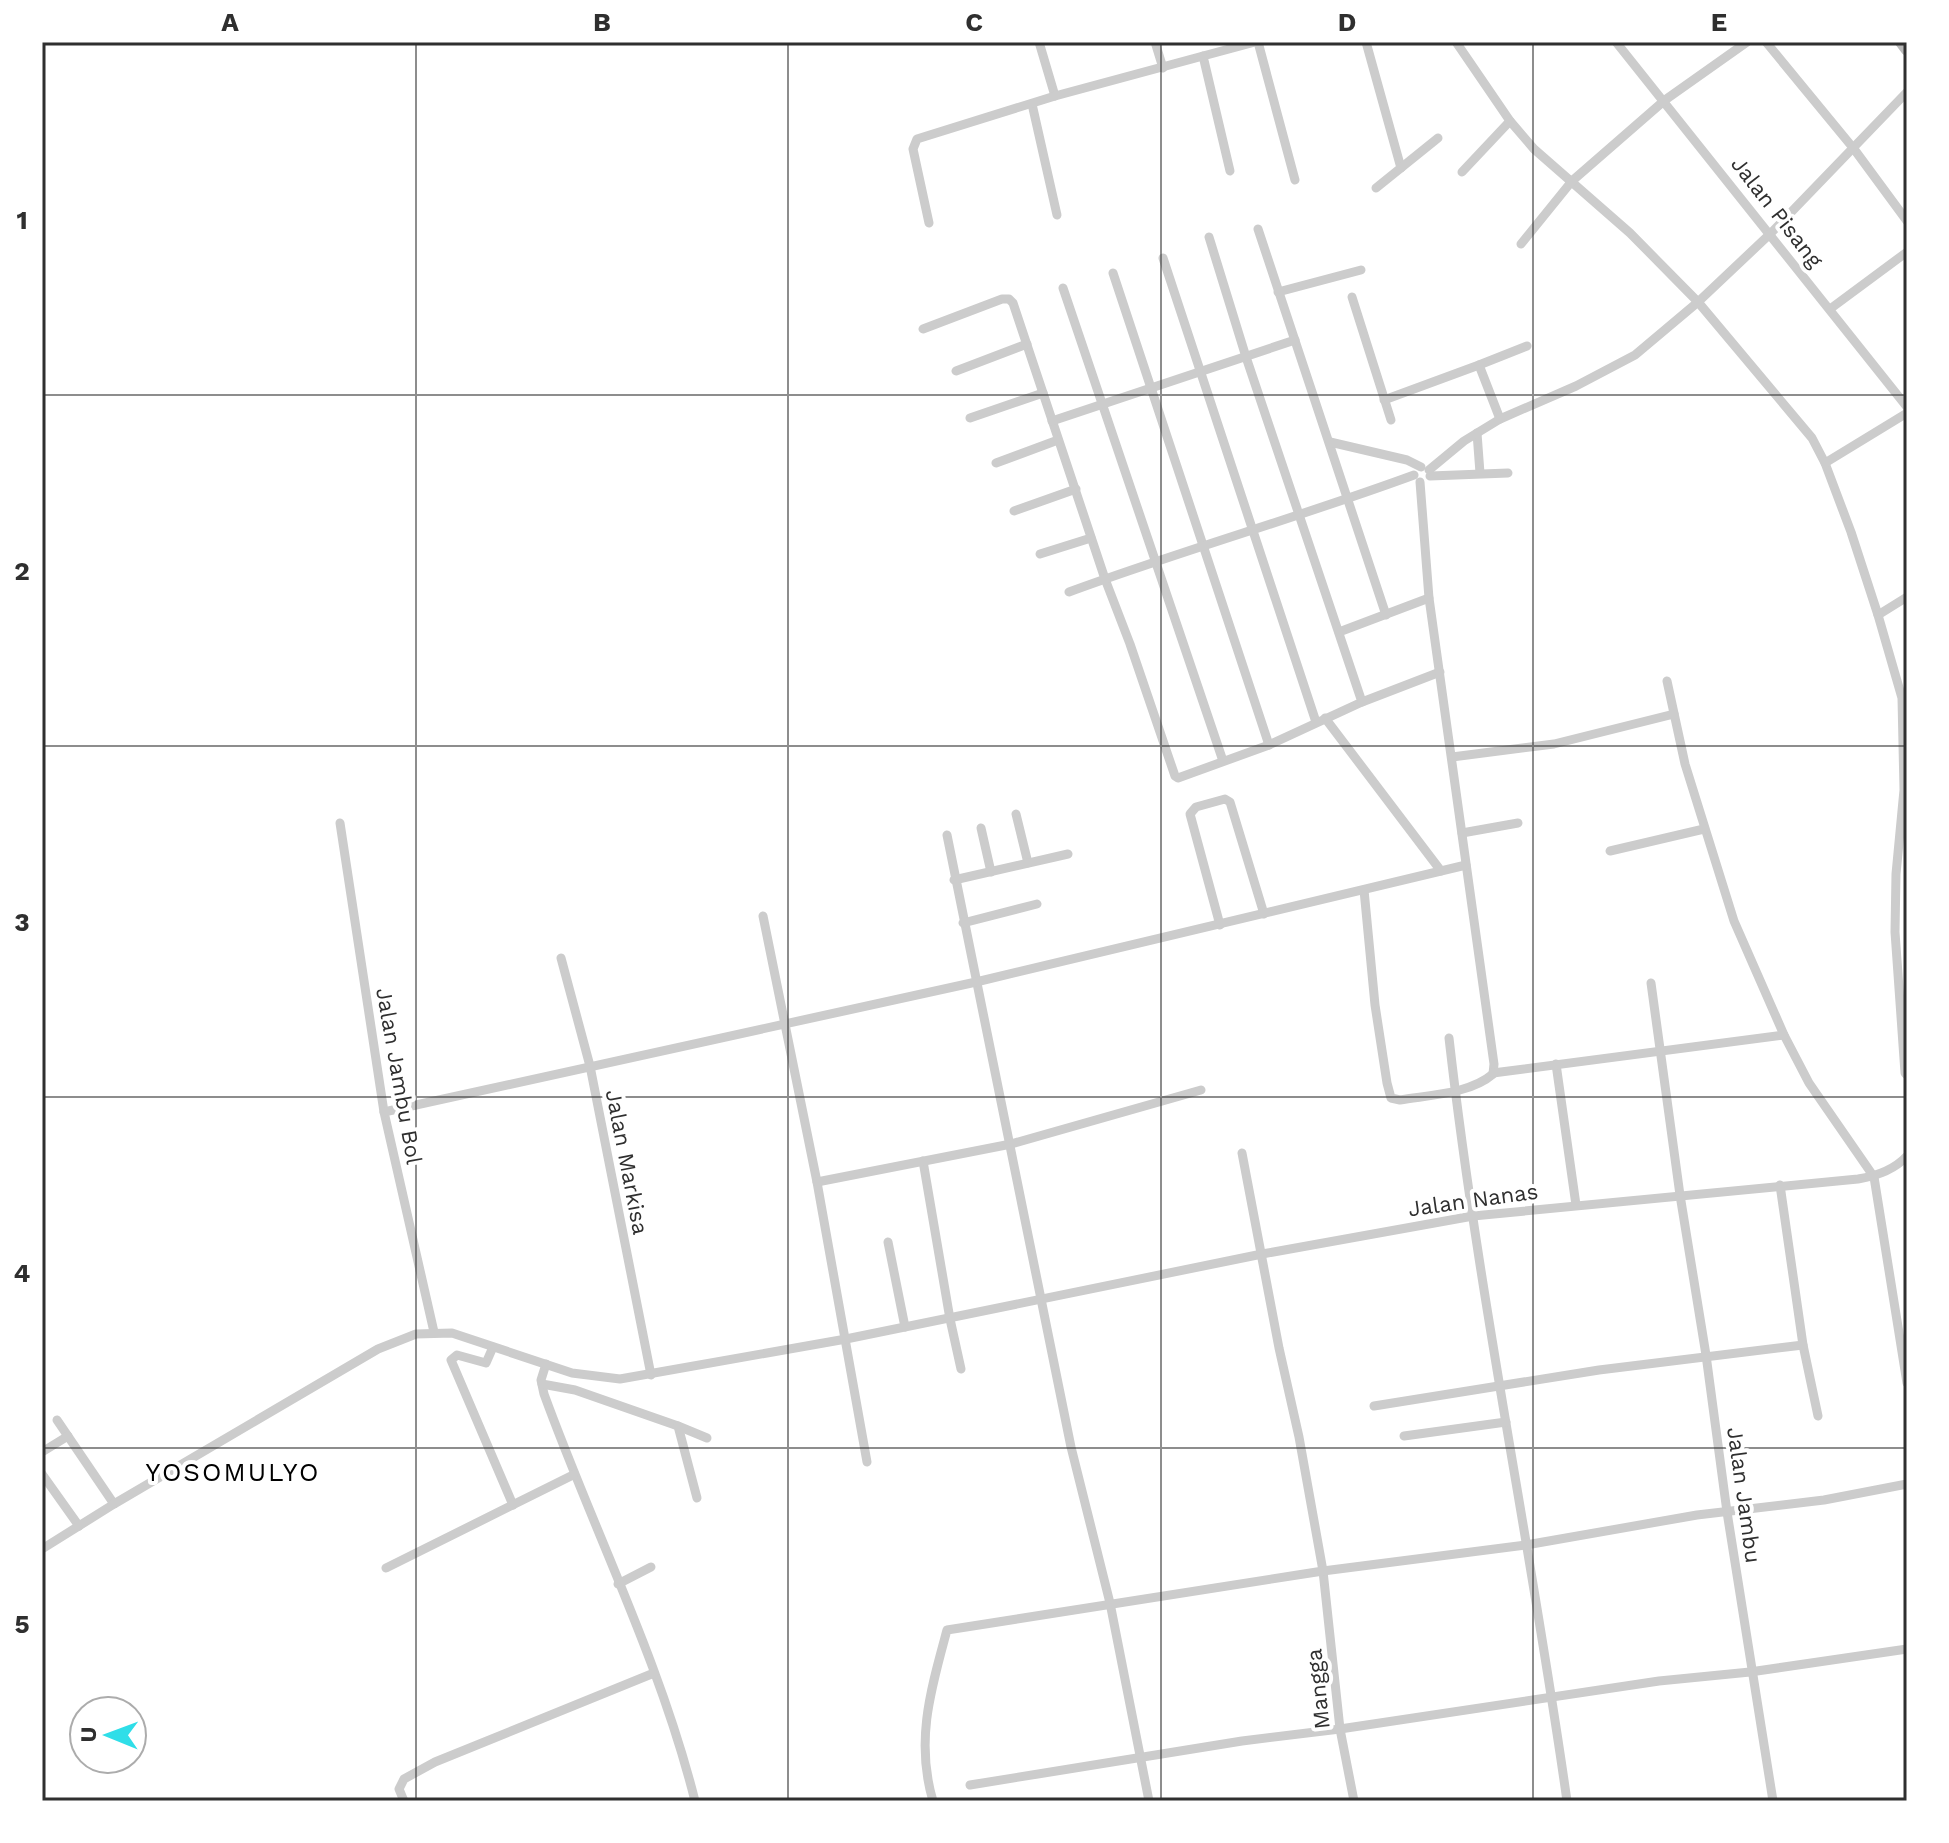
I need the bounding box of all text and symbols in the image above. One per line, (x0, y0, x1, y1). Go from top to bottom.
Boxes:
text: A (221, 7, 239, 37)
text: B (593, 7, 611, 37)
text: C (965, 7, 983, 37)
text: D (1338, 7, 1356, 37)
text: E (1711, 7, 1727, 37)
street label: Jalan Pisang (1726, 152, 1828, 273)
text: 1 (16, 205, 28, 235)
text: 2 (14, 556, 30, 586)
text: 3 (14, 907, 30, 937)
street label: Jalan Jambu Bol (371, 986, 427, 1167)
street label: Jalan Markisa (601, 1087, 653, 1237)
street label: Jalan Nanas (1406, 1179, 1540, 1221)
text: 4 (14, 1258, 31, 1288)
street label: Jalan Jambu (1722, 1425, 1766, 1565)
district label: YOSOMULYO (146, 1457, 320, 1487)
text: 5 (14, 1609, 30, 1639)
street label: Mangga (1301, 1648, 1335, 1730)
north arrow (68, 1695, 148, 1775)
text: U (76, 1727, 101, 1743)

